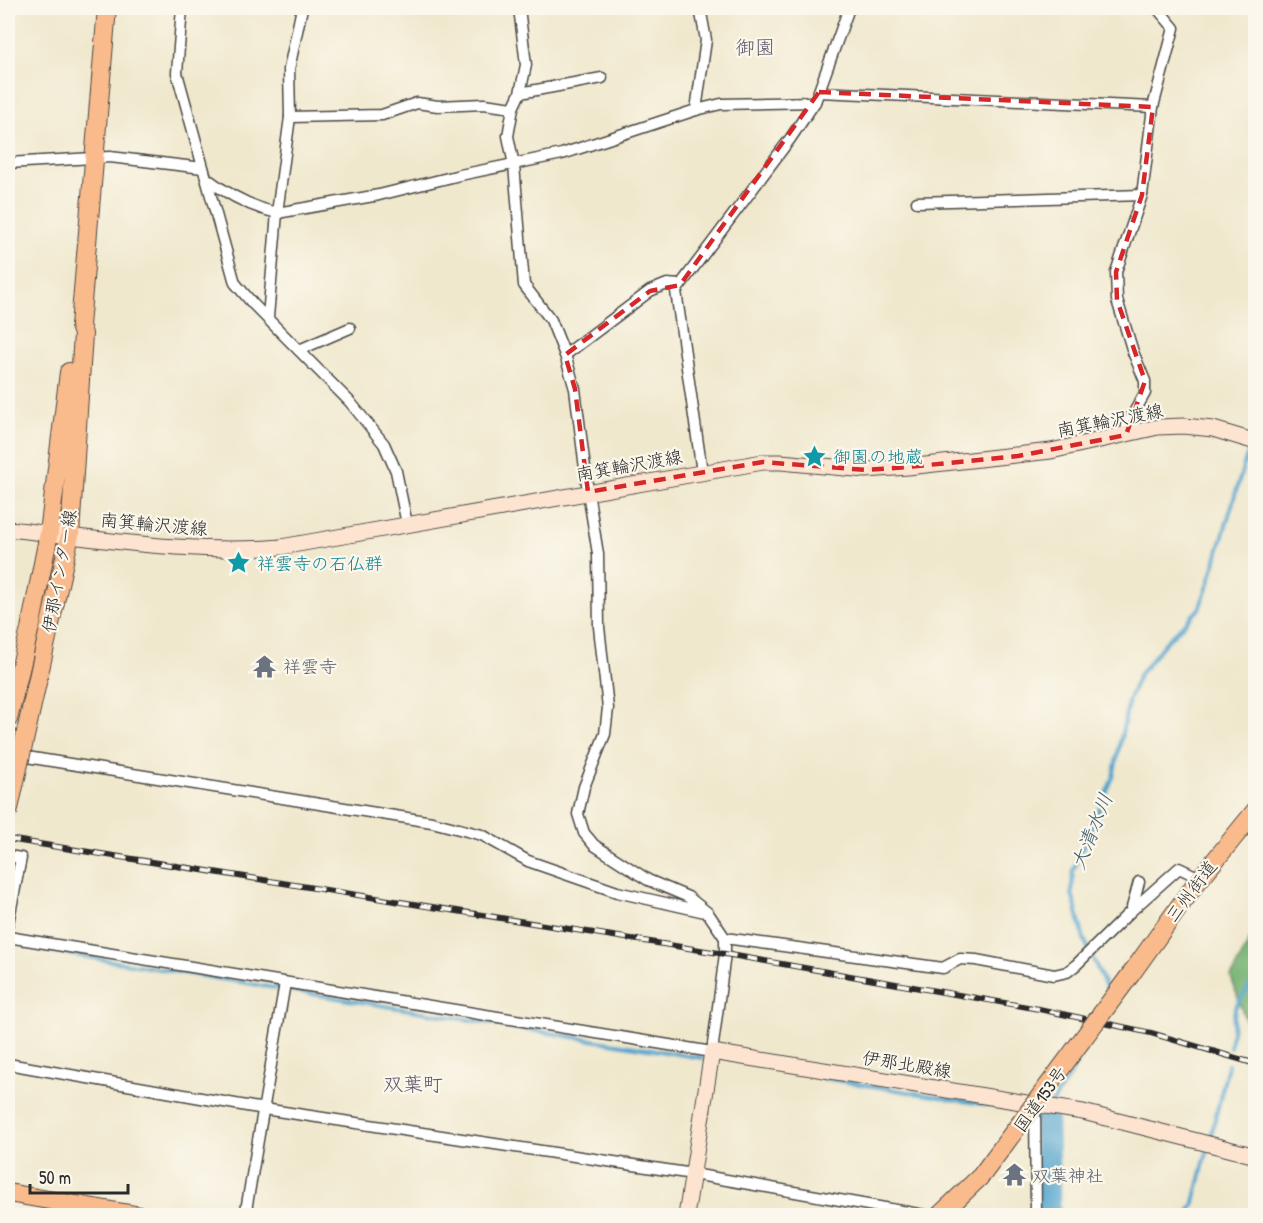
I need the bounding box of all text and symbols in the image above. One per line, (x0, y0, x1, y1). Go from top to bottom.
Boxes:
district label: 御園 (735, 33, 775, 60)
street label: 南箕輪沢渡線 (1055, 397, 1165, 443)
street label: 南箕輪沢渡線 (574, 443, 684, 487)
place icon: 御園の地蔵 (802, 443, 828, 469)
place label: 御園の地蔵 (833, 444, 923, 469)
street label: 伊那インター線 (36, 507, 82, 635)
street label: 南箕輪沢渡線 (99, 507, 209, 541)
place icon: 祥雲寺の石仏群 (226, 550, 252, 576)
place label: 祥雲寺の石仏群 (257, 551, 383, 576)
temple icon: 祥雲寺 (252, 653, 278, 679)
place label: 祥雲寺 (283, 654, 337, 679)
water label: 大清水川 (1063, 789, 1119, 873)
street label: 三州街道 (1159, 855, 1223, 927)
street label: 伊那北殿線 (861, 1045, 953, 1083)
street label: 国道153号 (1007, 1061, 1073, 1137)
district label: 双葉町 (383, 1070, 443, 1097)
scale bar (30, 1157, 128, 1195)
temple icon: 双葉神社 (1001, 1162, 1027, 1188)
place label: 双葉神社 (1032, 1163, 1104, 1188)
text: 50 m (39, 1165, 71, 1190)

